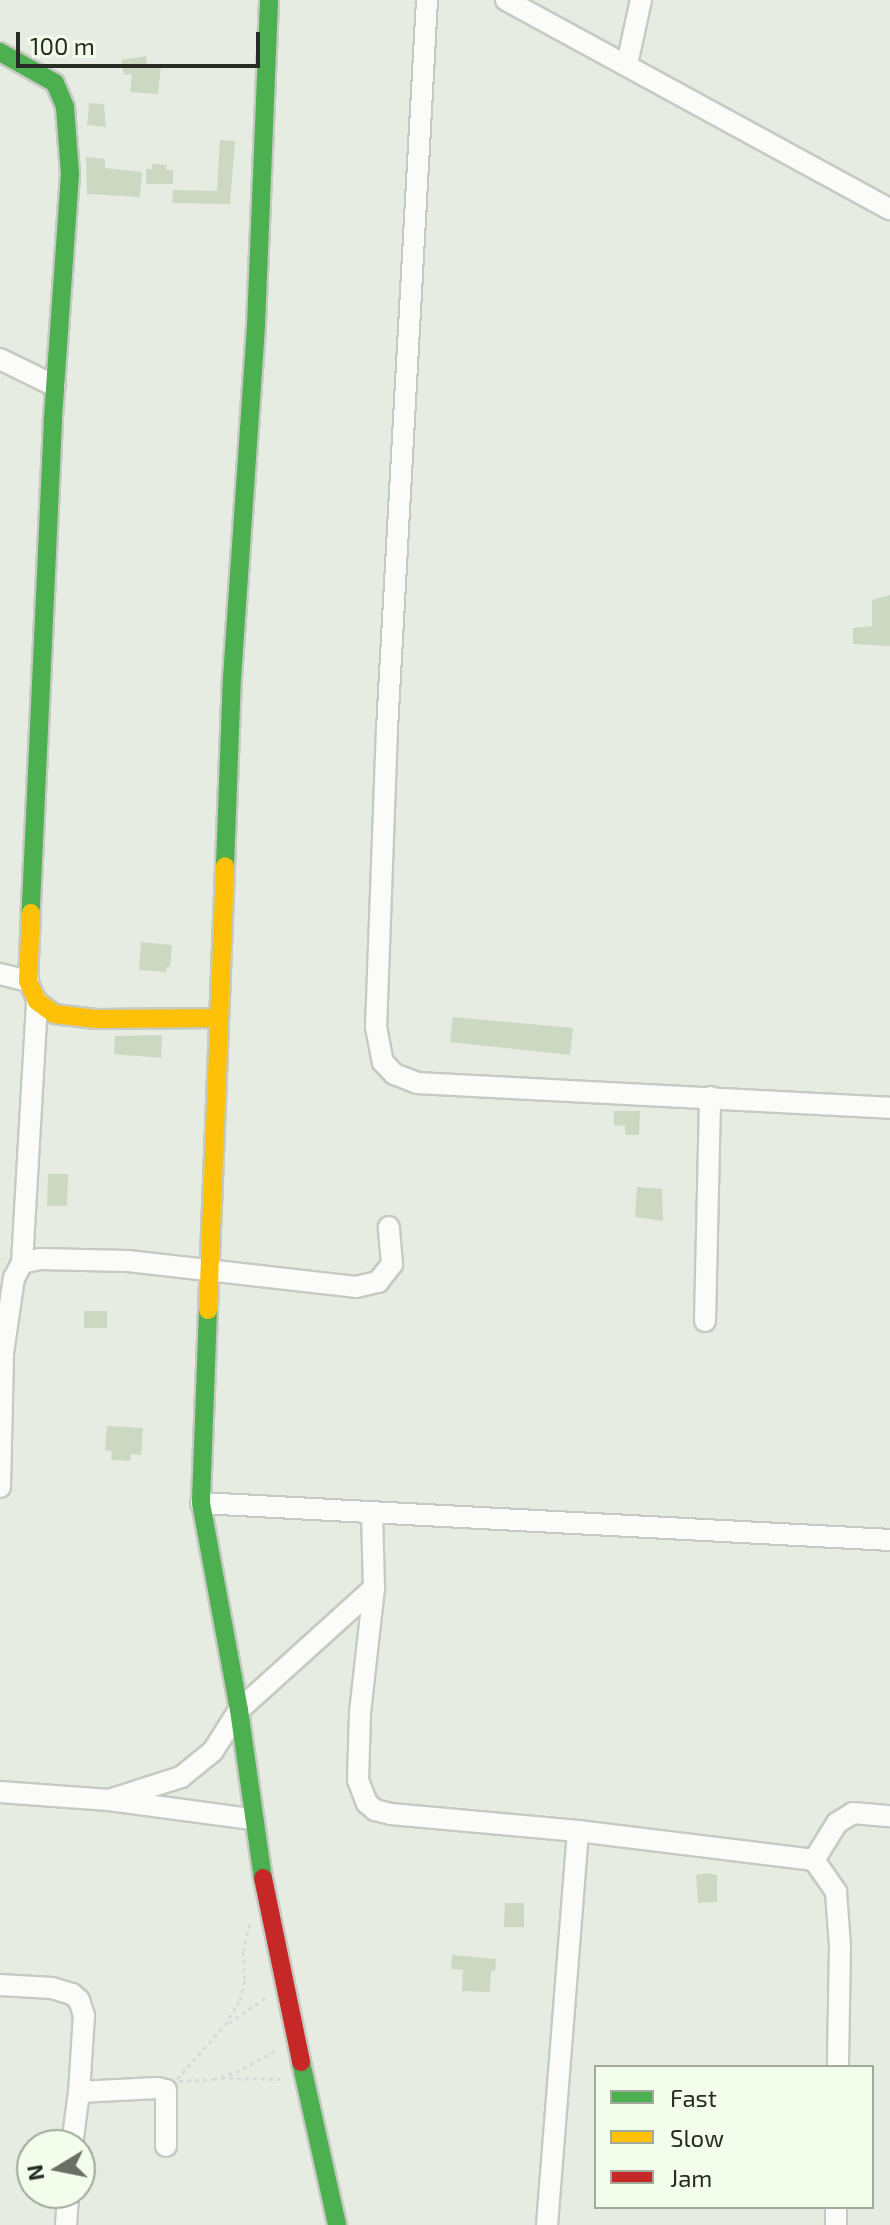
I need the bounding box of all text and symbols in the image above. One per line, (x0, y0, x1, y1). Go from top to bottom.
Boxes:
scale bar (20, 16, 264, 66)
text: 100 m (30, 31, 95, 60)
legend (594, 2065, 874, 2209)
text: Fast (670, 2083, 717, 2112)
text: Slow (670, 2123, 724, 2152)
north arrow (16, 2129, 96, 2209)
text: N (20, 2163, 49, 2183)
text: Jam (670, 2163, 712, 2192)

